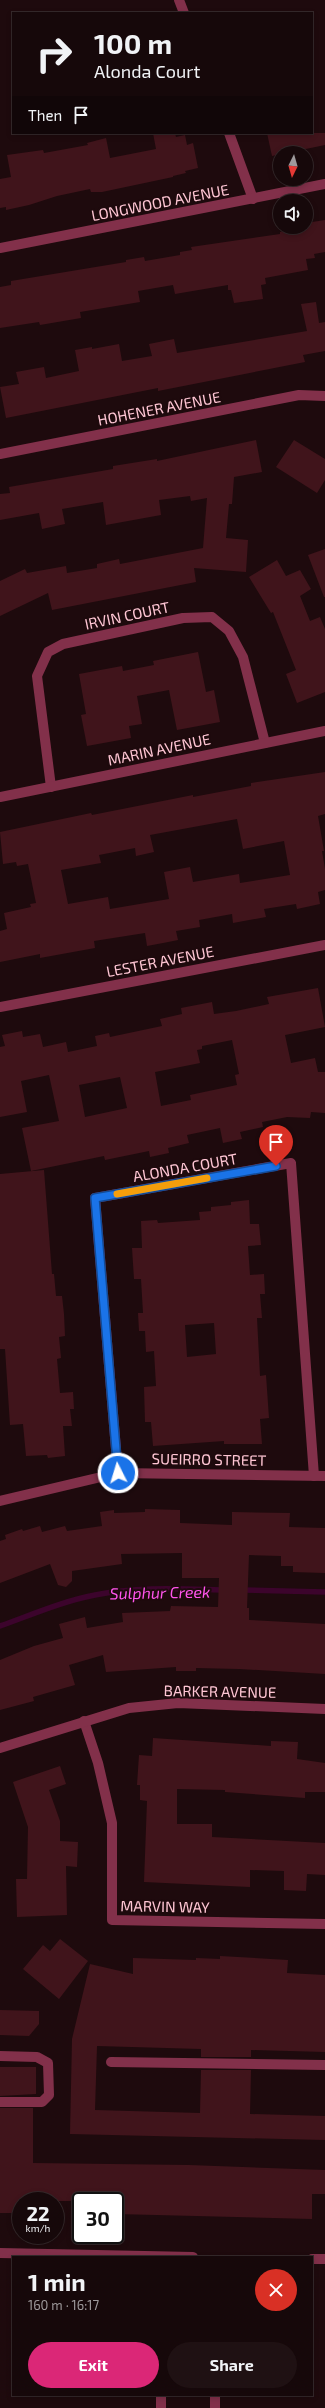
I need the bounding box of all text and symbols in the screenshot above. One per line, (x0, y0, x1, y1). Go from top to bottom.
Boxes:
text: 100 m (94, 26, 172, 60)
icon: right (28, 28, 80, 80)
text: Alonda Court (94, 60, 200, 82)
icon: arrive (70, 104, 92, 126)
text: Then (28, 106, 62, 124)
north arrow (273, 146, 313, 186)
map controls (273, 146, 313, 234)
street label: LONGWOOD AVENUE (90, 180, 230, 224)
button: sound (273, 194, 313, 234)
street label: HOHENER AVENUE (96, 387, 222, 429)
street label: IRVIN COURT (83, 597, 171, 633)
street label: MARIN AVENUE (106, 729, 212, 769)
street label: LESTER AVENUE (105, 942, 215, 980)
pin (259, 1125, 293, 1166)
icon: arrive (265, 1131, 287, 1153)
street label: ALONDA COURT (131, 1149, 239, 1185)
street label: SUEIRRO STREET (152, 1449, 267, 1469)
position arrow (97, 1452, 139, 1494)
water label: Sulphur Creek (110, 1582, 210, 1602)
street label: BARKER AVENUE (164, 1681, 276, 1701)
street label: MARVIN WAY (120, 1896, 210, 1916)
speed limit sign: 30 (72, 2192, 124, 2244)
text: 22 (26, 2201, 50, 2225)
text: km/h (26, 2222, 50, 2234)
text: 1 min (28, 2267, 86, 2296)
button: close (255, 2269, 297, 2311)
text: 160 m · 16:17 (28, 2297, 99, 2313)
button: Exit (28, 2342, 159, 2388)
button: Share (167, 2342, 297, 2388)

